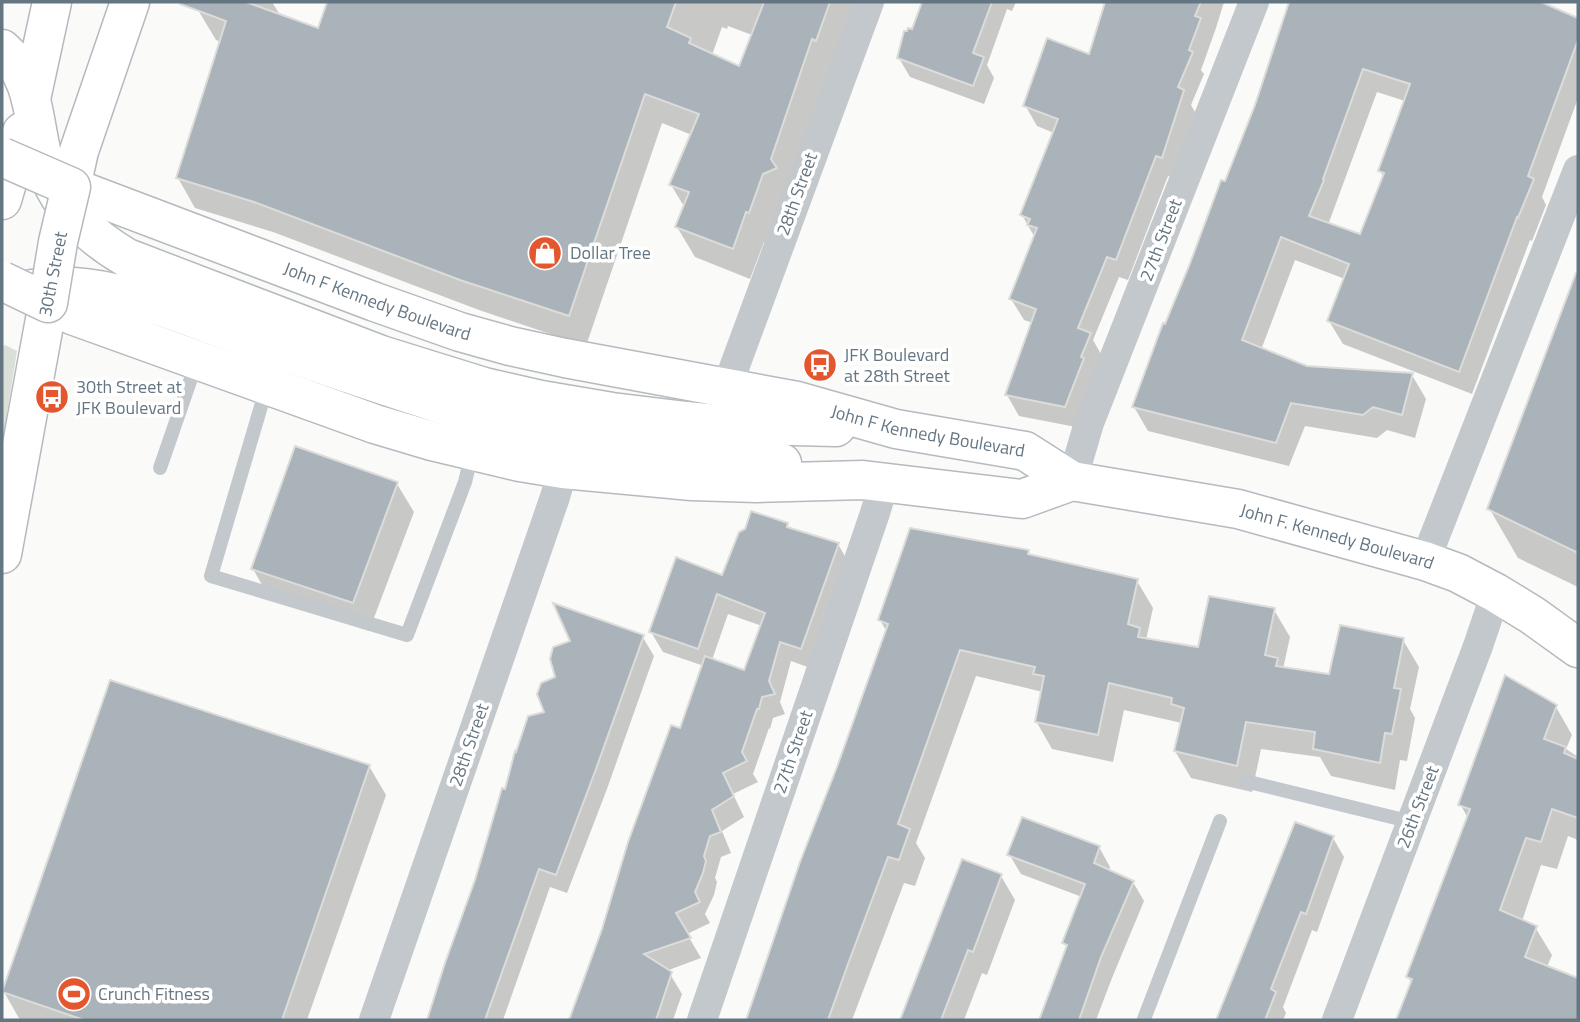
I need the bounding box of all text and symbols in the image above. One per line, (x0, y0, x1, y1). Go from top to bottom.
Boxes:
street label: 28th Street (769, 148, 824, 239)
street label: 27th Street (1132, 194, 1189, 285)
street label: 30th Street (31, 228, 74, 319)
shop icon: Dollar Tree (526, 234, 564, 272)
place label: Dollar Tree (570, 239, 651, 266)
street label: John F Kennedy Boulevard (280, 255, 474, 347)
place label: JFK Boulevard at 28th Street (844, 341, 950, 389)
bus stop icon: JFK Boulevard at 28th Street (801, 346, 839, 384)
place label: 30th Street at JFK Boulevard (76, 373, 182, 421)
bus stop icon: 30th Street at JFK Boulevard (33, 378, 71, 416)
street label: John F Kennedy Boulevard (828, 397, 1027, 464)
street label: John F. Kennedy Boulevard (1237, 496, 1438, 576)
street label: 28th Street (442, 699, 496, 790)
street label: 27th Street (766, 706, 820, 797)
street label: 26th Street (1389, 761, 1446, 852)
sports icon: Crunch Fitness (55, 975, 93, 1013)
place label: Crunch Fitness (98, 980, 210, 1007)

